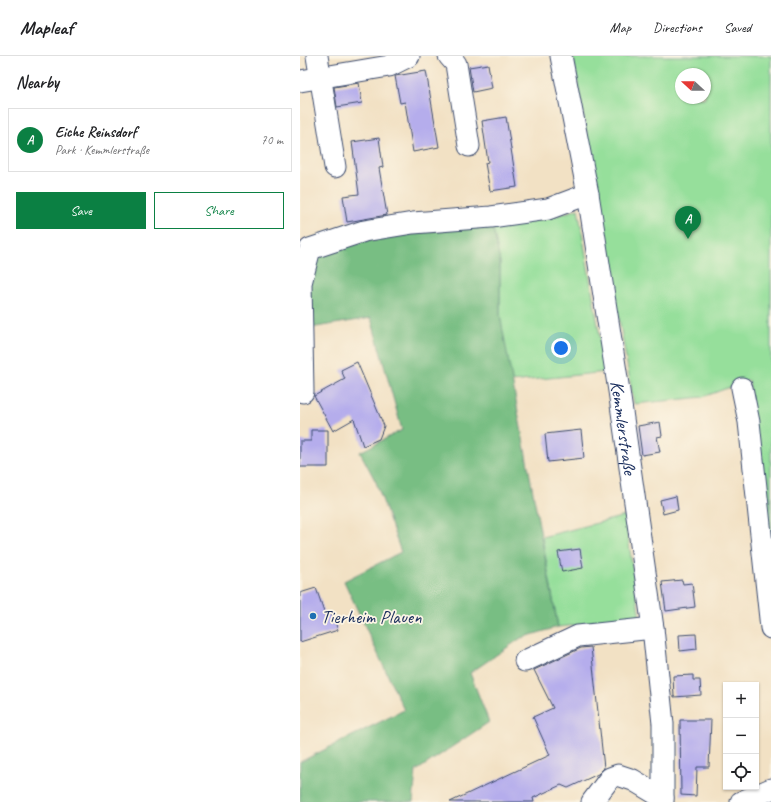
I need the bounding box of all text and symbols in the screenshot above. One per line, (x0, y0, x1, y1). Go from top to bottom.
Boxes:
text: Mapleaf (20, 16, 73, 40)
text: Map (610, 19, 631, 36)
text: Directions (653, 19, 702, 36)
text: Saved (724, 19, 751, 36)
north arrow (675, 68, 711, 104)
text: Nearby (16, 72, 59, 93)
text: Eiche Reinsdorf (55, 123, 136, 142)
text: A (27, 132, 33, 148)
text: 70 m (261, 132, 283, 148)
text: Park · Kemmlerstraße (55, 142, 149, 158)
button: Save (16, 192, 146, 229)
button: Share (154, 192, 284, 229)
pin: A (675, 206, 701, 239)
your location (551, 338, 571, 358)
street label: Kemmlerstraße (605, 379, 642, 478)
place label: Tierheim Plauen (321, 605, 422, 629)
marker: Tierheim Plauen (308, 611, 318, 621)
map controls (723, 682, 759, 790)
button: + (723, 682, 759, 718)
button: − (723, 718, 759, 754)
button: locate (723, 754, 759, 790)

